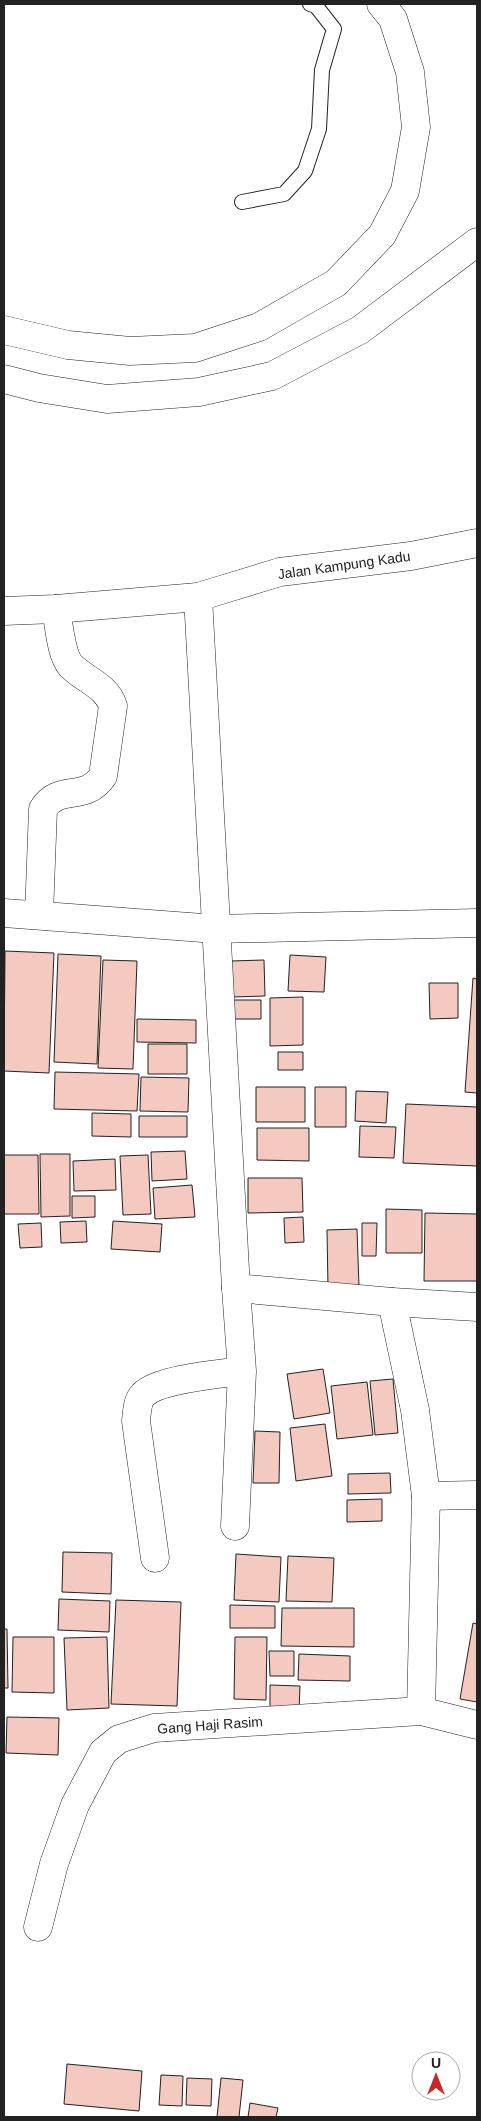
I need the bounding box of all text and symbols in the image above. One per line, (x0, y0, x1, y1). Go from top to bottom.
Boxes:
street label: Jalan Kampung Kadu (277, 548, 411, 582)
street label: Gang Haji Rasim (157, 1713, 263, 1737)
north arrow (411, 2051, 461, 2101)
text: U (431, 2055, 441, 2071)

